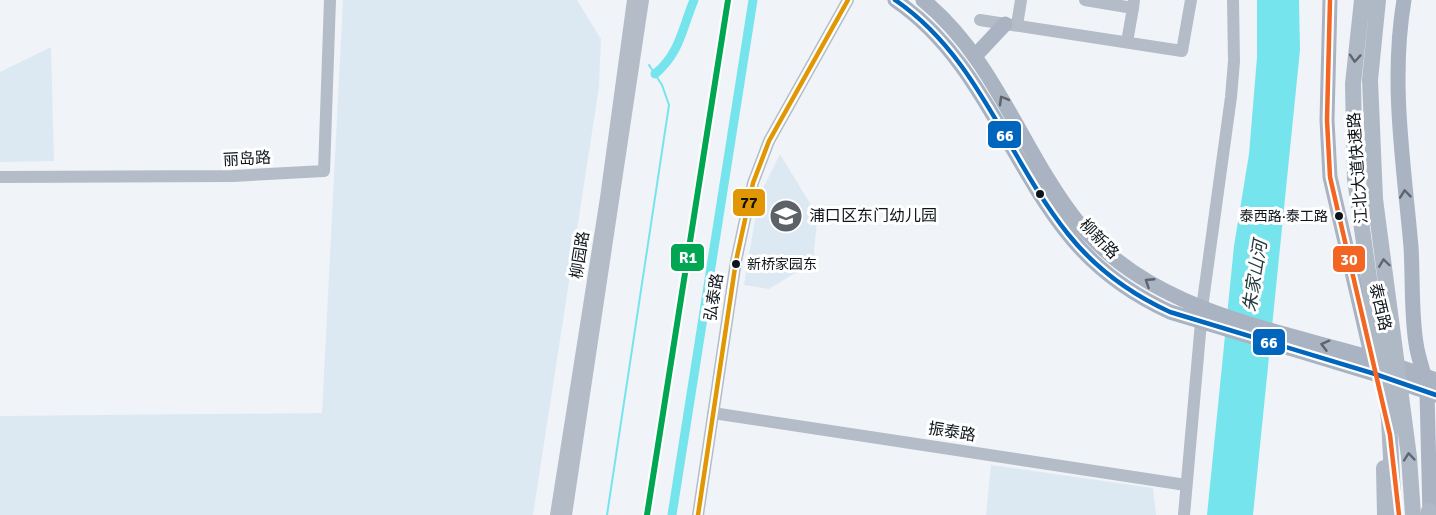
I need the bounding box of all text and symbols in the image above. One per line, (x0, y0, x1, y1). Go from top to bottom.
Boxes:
one-way arrow (1349, 54, 1362, 63)
one-way arrow (998, 96, 1010, 106)
street label: 江北大道快速路 (1344, 111, 1372, 225)
line badge: 66 (987, 120, 1022, 149)
text: 66 (996, 126, 1014, 146)
street label: 丽岛路 (223, 148, 271, 170)
line badge: 77 (732, 188, 766, 217)
unlabelled marker (1034, 188, 1046, 200)
one-way arrow (1399, 189, 1412, 199)
text: 77 (740, 193, 758, 213)
school or university icon: 浦口区东门幼儿园 (768, 198, 804, 234)
place label: 浦口区东门幼儿园 (809, 206, 937, 226)
place label: 泰西路·泰工路 (1240, 208, 1328, 225)
marker: 泰西路·泰工路 (1333, 210, 1345, 222)
street label: 柳新路 (1075, 215, 1123, 263)
street label: 柳园路 (566, 230, 594, 280)
water label: 朱家山河 (1239, 236, 1272, 313)
line badge: R1 (670, 243, 705, 272)
line badge: 30 (1332, 245, 1366, 273)
text: R1 (679, 248, 698, 268)
text: 30 (1340, 250, 1358, 270)
place label: 新桥家园东 (747, 256, 817, 273)
marker: 新桥家园东 (730, 258, 742, 270)
one-way arrow (1378, 259, 1390, 268)
street label: 弘泰路 (700, 272, 728, 322)
one-way arrow (1145, 278, 1155, 290)
street label: 泰西路 (1365, 281, 1395, 333)
line badge: 66 (1252, 328, 1286, 356)
text: 66 (1260, 333, 1278, 353)
one-way arrow (1320, 340, 1331, 352)
street label: 振泰路 (927, 418, 977, 446)
one-way arrow (1403, 452, 1416, 461)

